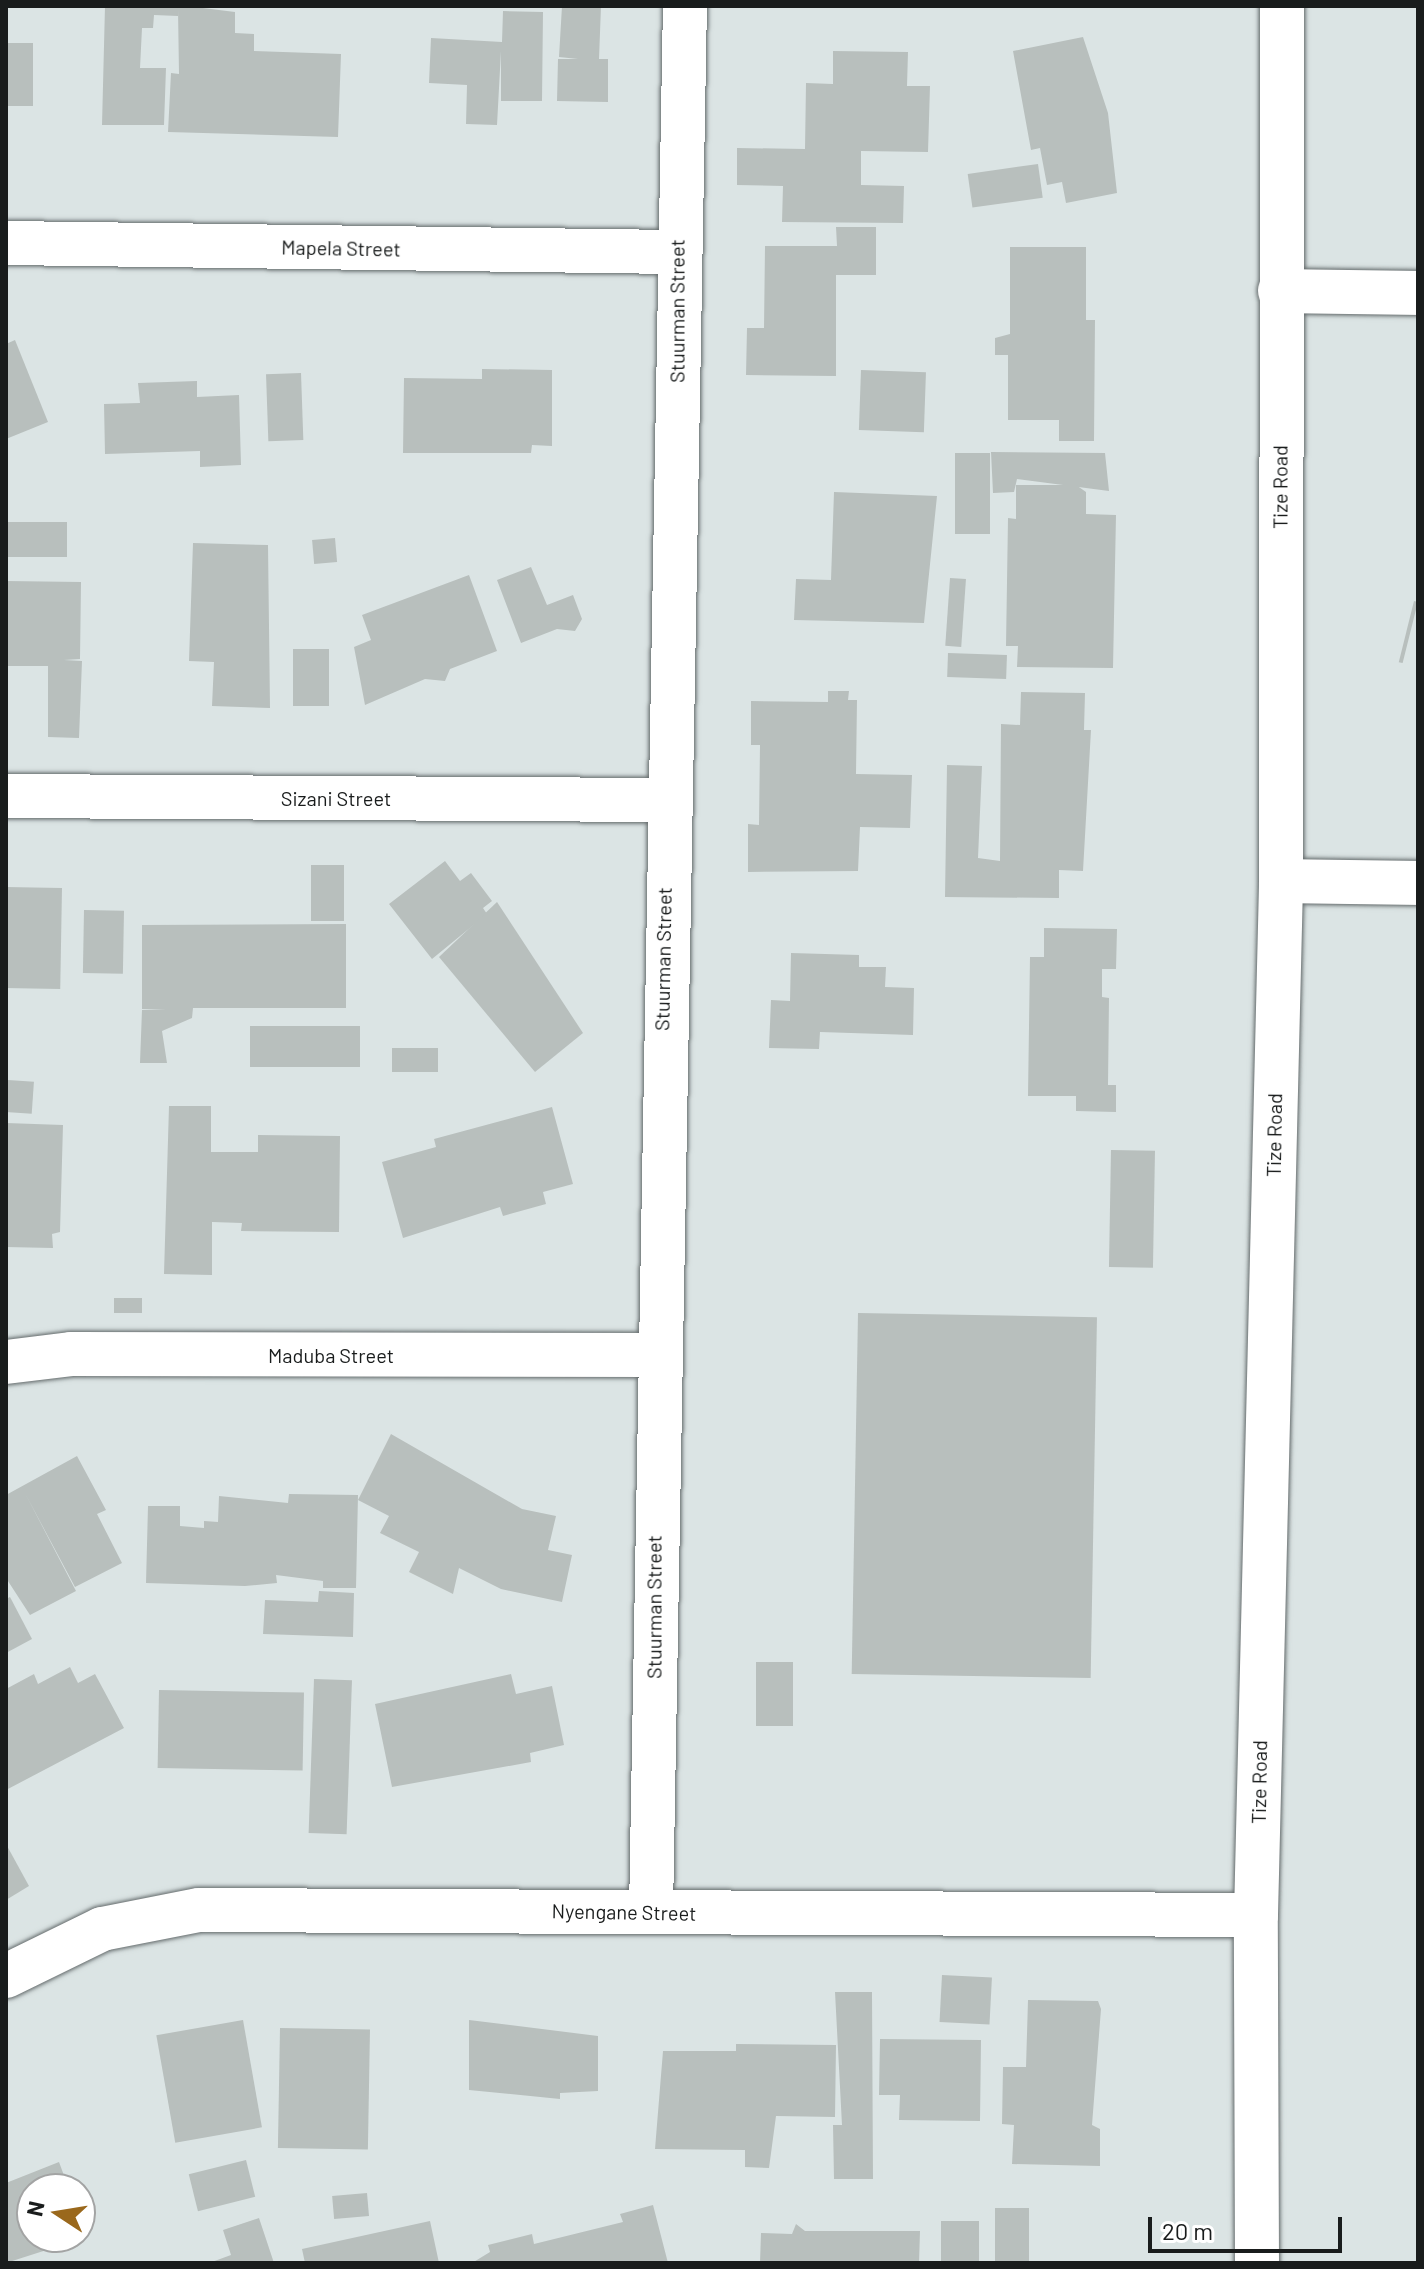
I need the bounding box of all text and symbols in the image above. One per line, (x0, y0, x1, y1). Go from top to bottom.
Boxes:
street label: Mapela Street (281, 235, 401, 261)
street label: Stuurman Street (665, 239, 689, 383)
street label: Tize Road (1268, 445, 1292, 529)
street label: Sizani Street (281, 786, 391, 810)
street label: Stuurman Street (650, 887, 676, 1031)
street label: Tize Road (1261, 1093, 1287, 1177)
street label: Maduba Street (268, 1343, 394, 1367)
street label: Stuurman Street (642, 1535, 666, 1679)
street label: Tize Road (1246, 1740, 1272, 1824)
street label: Nyengane Street (551, 1899, 697, 1925)
north arrow (16, 2173, 96, 2253)
text: N (20, 2199, 49, 2218)
scale bar (1152, 2201, 1346, 2251)
text: 20 m (1162, 2216, 1213, 2245)

